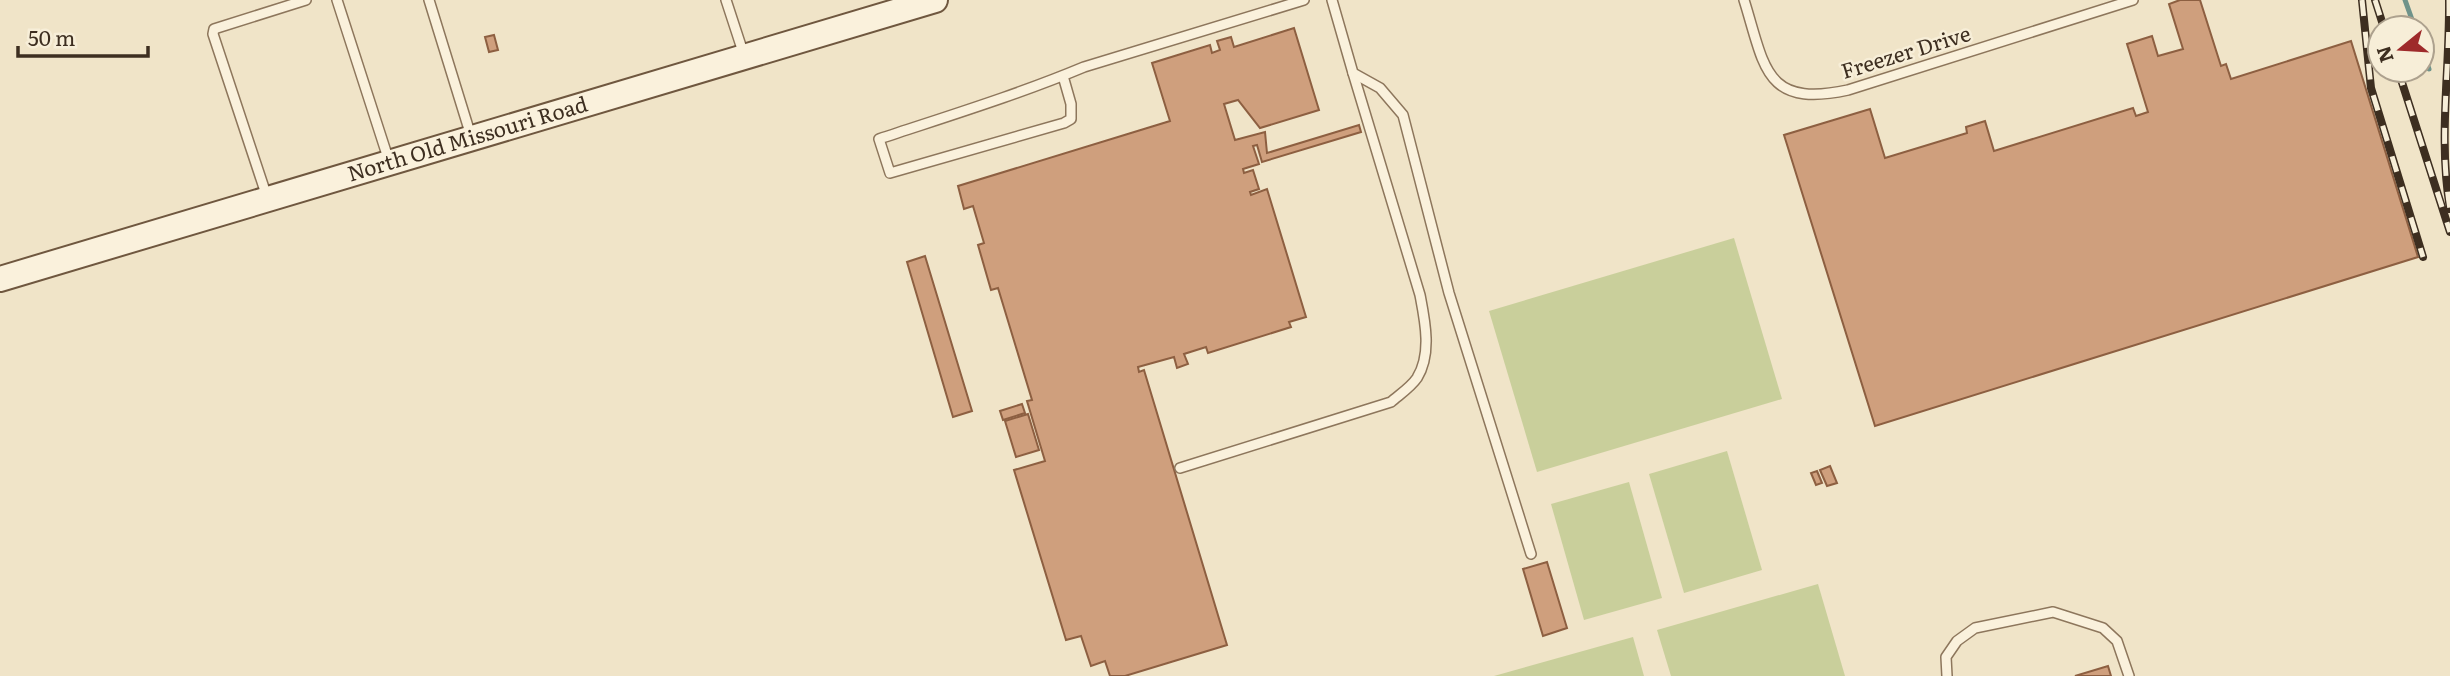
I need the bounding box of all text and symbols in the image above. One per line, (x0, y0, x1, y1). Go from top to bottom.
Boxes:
scale bar (18, 14, 147, 58)
north arrow (2366, 14, 2436, 84)
street label: Freezer Drive (1837, 16, 1974, 85)
text: 50 m (28, 21, 75, 52)
text: N (2368, 43, 2400, 66)
street label: North Old Missouri Road (343, 87, 591, 188)

